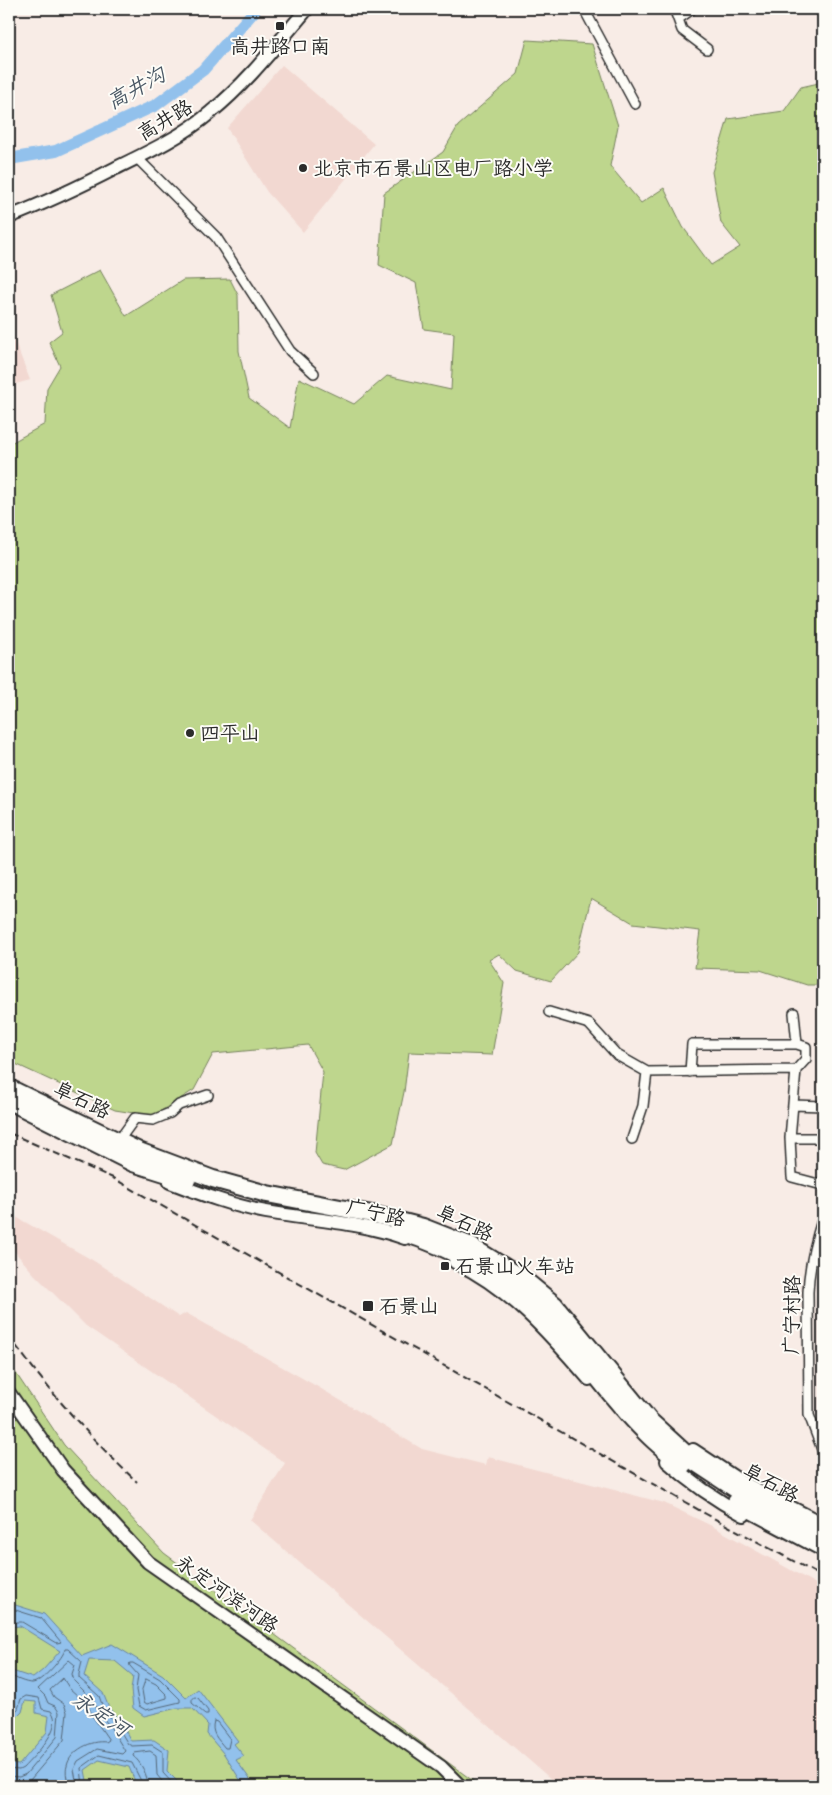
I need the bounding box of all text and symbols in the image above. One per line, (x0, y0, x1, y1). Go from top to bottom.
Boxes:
marker: 高井路口南 (274, 20, 286, 32)
place label: 高井路口南 (230, 34, 330, 59)
water label: 高井沟 (102, 60, 172, 115)
street label: 高井路 (133, 93, 198, 146)
place label: 北京市石景山区电厂路小学 (313, 156, 553, 181)
marker: 北京市石景山区电厂路小学 (297, 162, 309, 174)
place label: 四平山 (200, 721, 260, 746)
marker: 四平山 (184, 727, 196, 739)
street label: 阜石路 (50, 1076, 115, 1125)
street label: 广宁路 (344, 1194, 409, 1232)
street label: 阜石路 (433, 1199, 498, 1247)
place label: 石景山火车站 (455, 1254, 575, 1279)
marker: 石景山火车站 (439, 1260, 451, 1272)
street label: 广宁村路 (779, 1274, 805, 1355)
place label: 石景山 (379, 1294, 439, 1319)
marker: 石景山 (361, 1299, 375, 1313)
street label: 阜石路 (739, 1458, 804, 1509)
street label: 永定河滨河路 (171, 1549, 284, 1639)
water label: 永定河 (68, 1686, 137, 1744)

